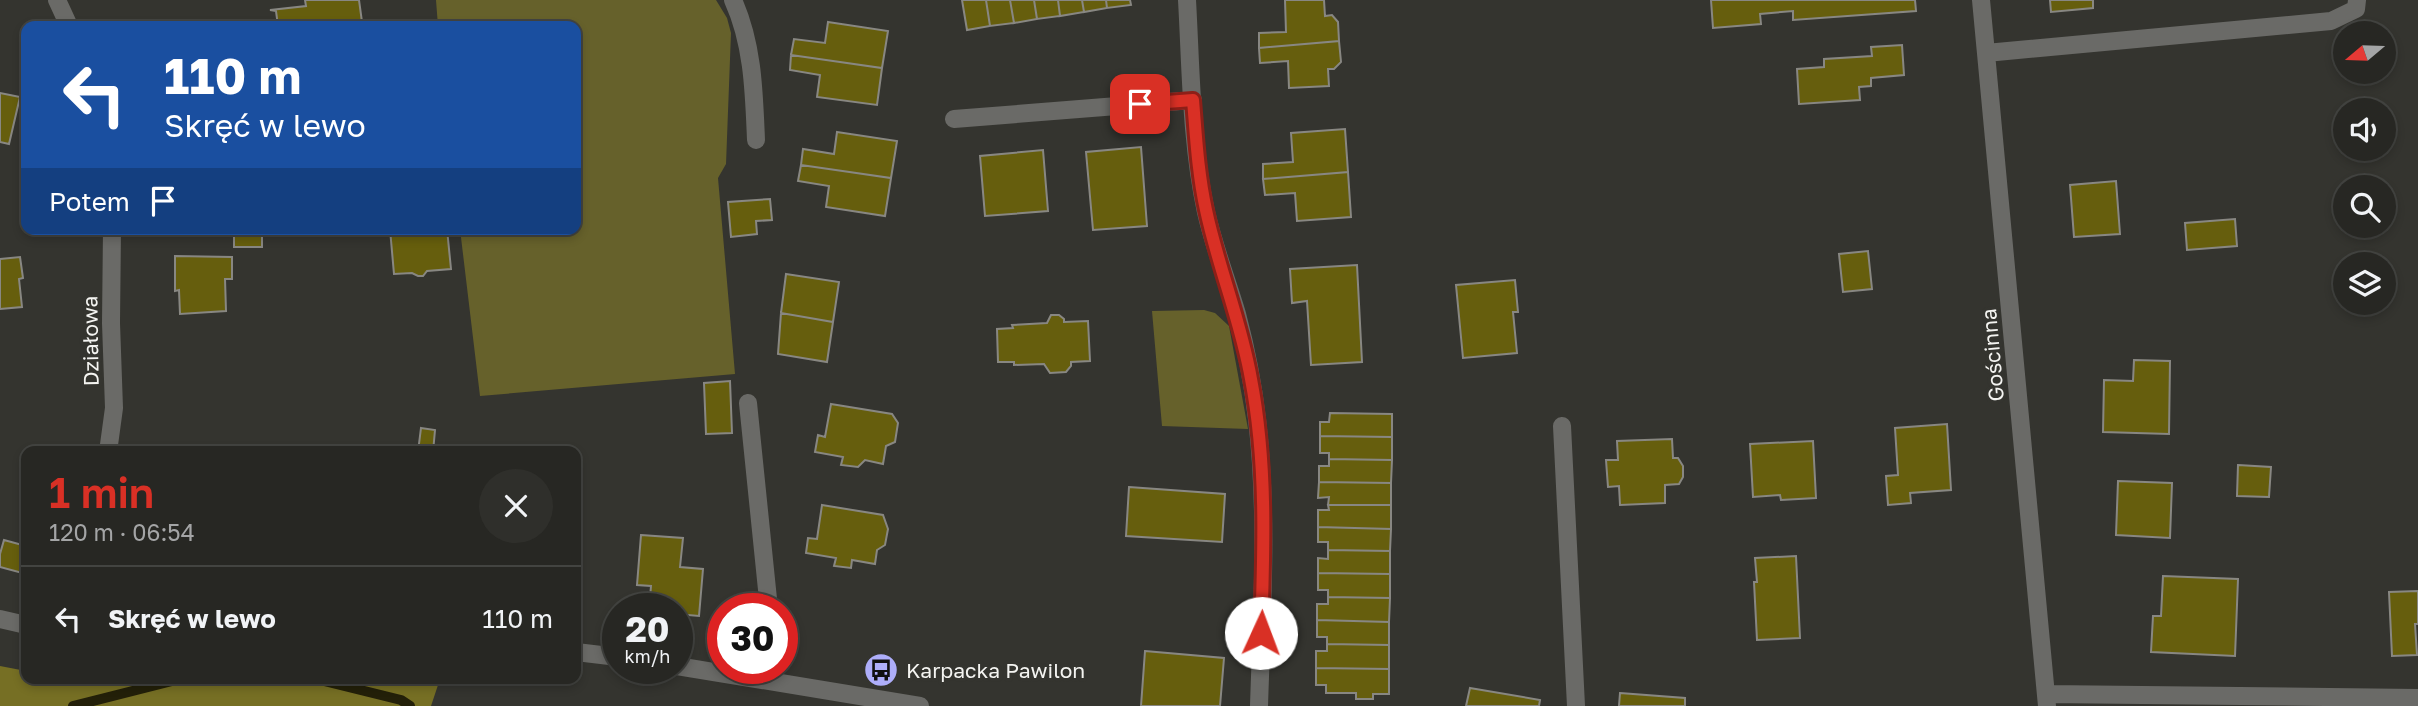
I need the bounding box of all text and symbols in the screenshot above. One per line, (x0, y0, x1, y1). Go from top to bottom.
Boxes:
north arrow (2333, 21, 2396, 84)
map controls (2333, 21, 2396, 315)
text: 110 m (164, 46, 301, 105)
icon: left (49, 49, 140, 140)
pin (1110, 74, 1170, 134)
icon: arrive (1121, 85, 1159, 123)
button: sound (2333, 98, 2396, 161)
text: Skręć w lewo (164, 106, 366, 144)
button: search (2333, 175, 2396, 238)
icon: arrive (144, 182, 182, 220)
text: Potem (49, 186, 130, 217)
button: layers (2333, 252, 2396, 315)
street label: Działowa (76, 296, 104, 386)
street label: Gościnna (1975, 307, 2009, 403)
text: 1 min (49, 467, 154, 517)
button: close (479, 469, 553, 543)
text: 120 m · 06:54 (49, 518, 195, 546)
speed limit sign: 30 (707, 593, 798, 684)
position arrow (1224, 596, 1298, 670)
icon: left (49, 600, 87, 638)
text: Skręć w lewo (108, 603, 276, 634)
text: 110 m (482, 603, 553, 634)
text: 20 (625, 608, 670, 650)
text: km/h (625, 645, 670, 667)
bus stop icon: Karpacka Pawilon (862, 651, 900, 689)
place label: Karpacka Pawilon (906, 657, 1085, 683)

